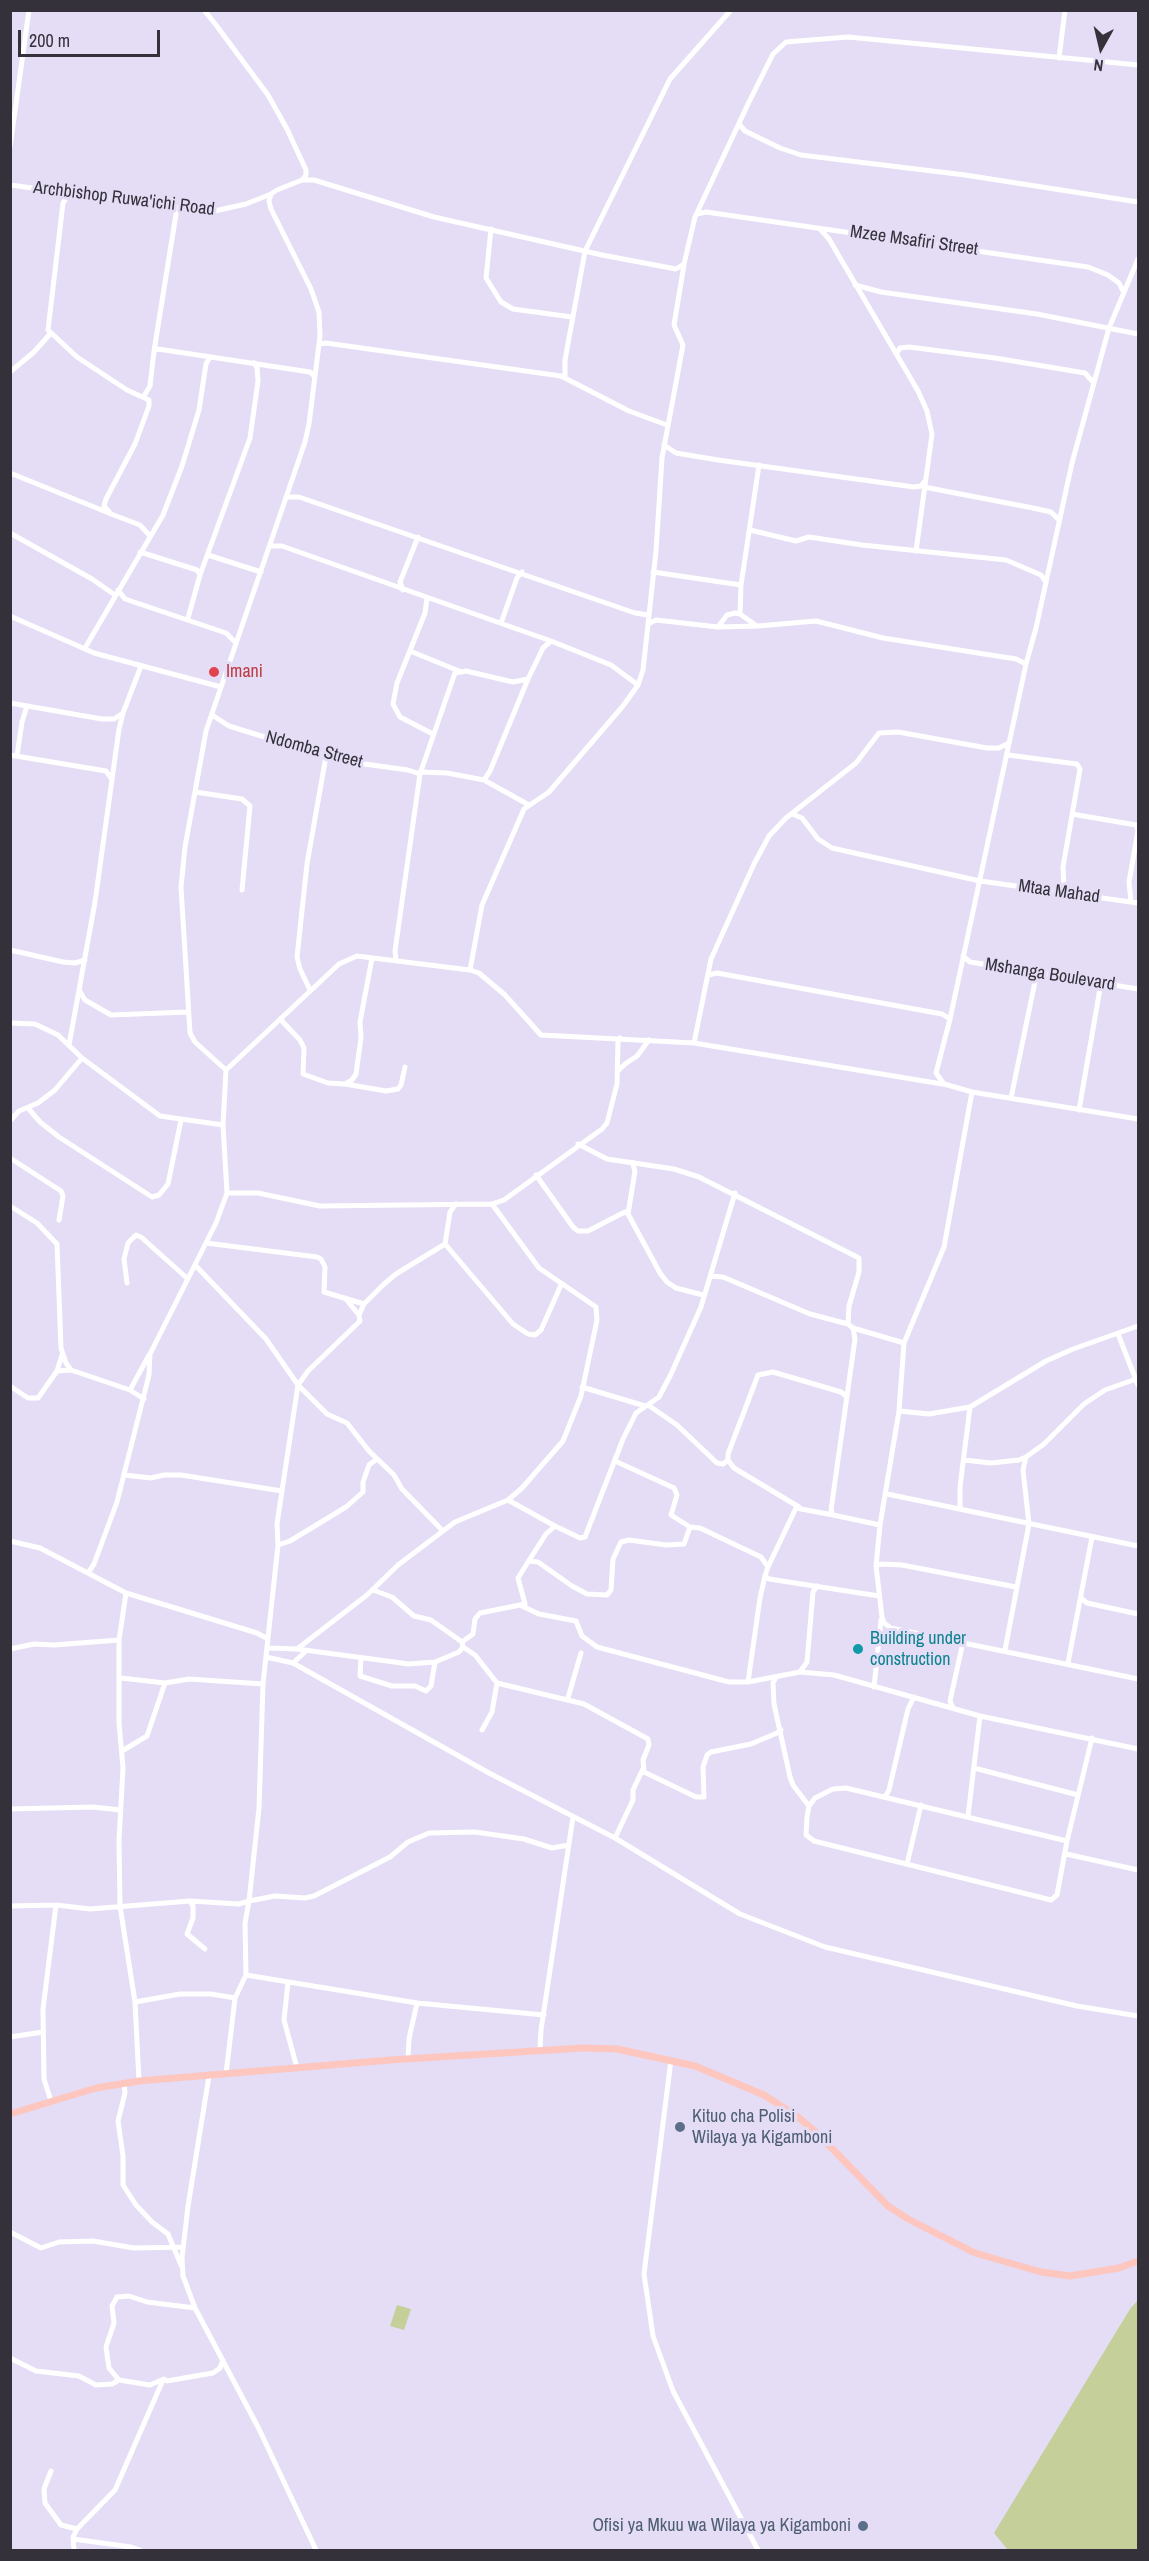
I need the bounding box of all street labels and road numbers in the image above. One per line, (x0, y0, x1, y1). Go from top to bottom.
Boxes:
street label: Archbishop Ruwa'ichi Road (32, 177, 216, 221)
street label: Mzee Msafiri Street (849, 221, 979, 261)
street label: Ndomba Street (263, 727, 365, 773)
street label: Mtaa Mahad (1017, 876, 1101, 908)
street label: Mshanga Boulevard (983, 954, 1117, 996)

